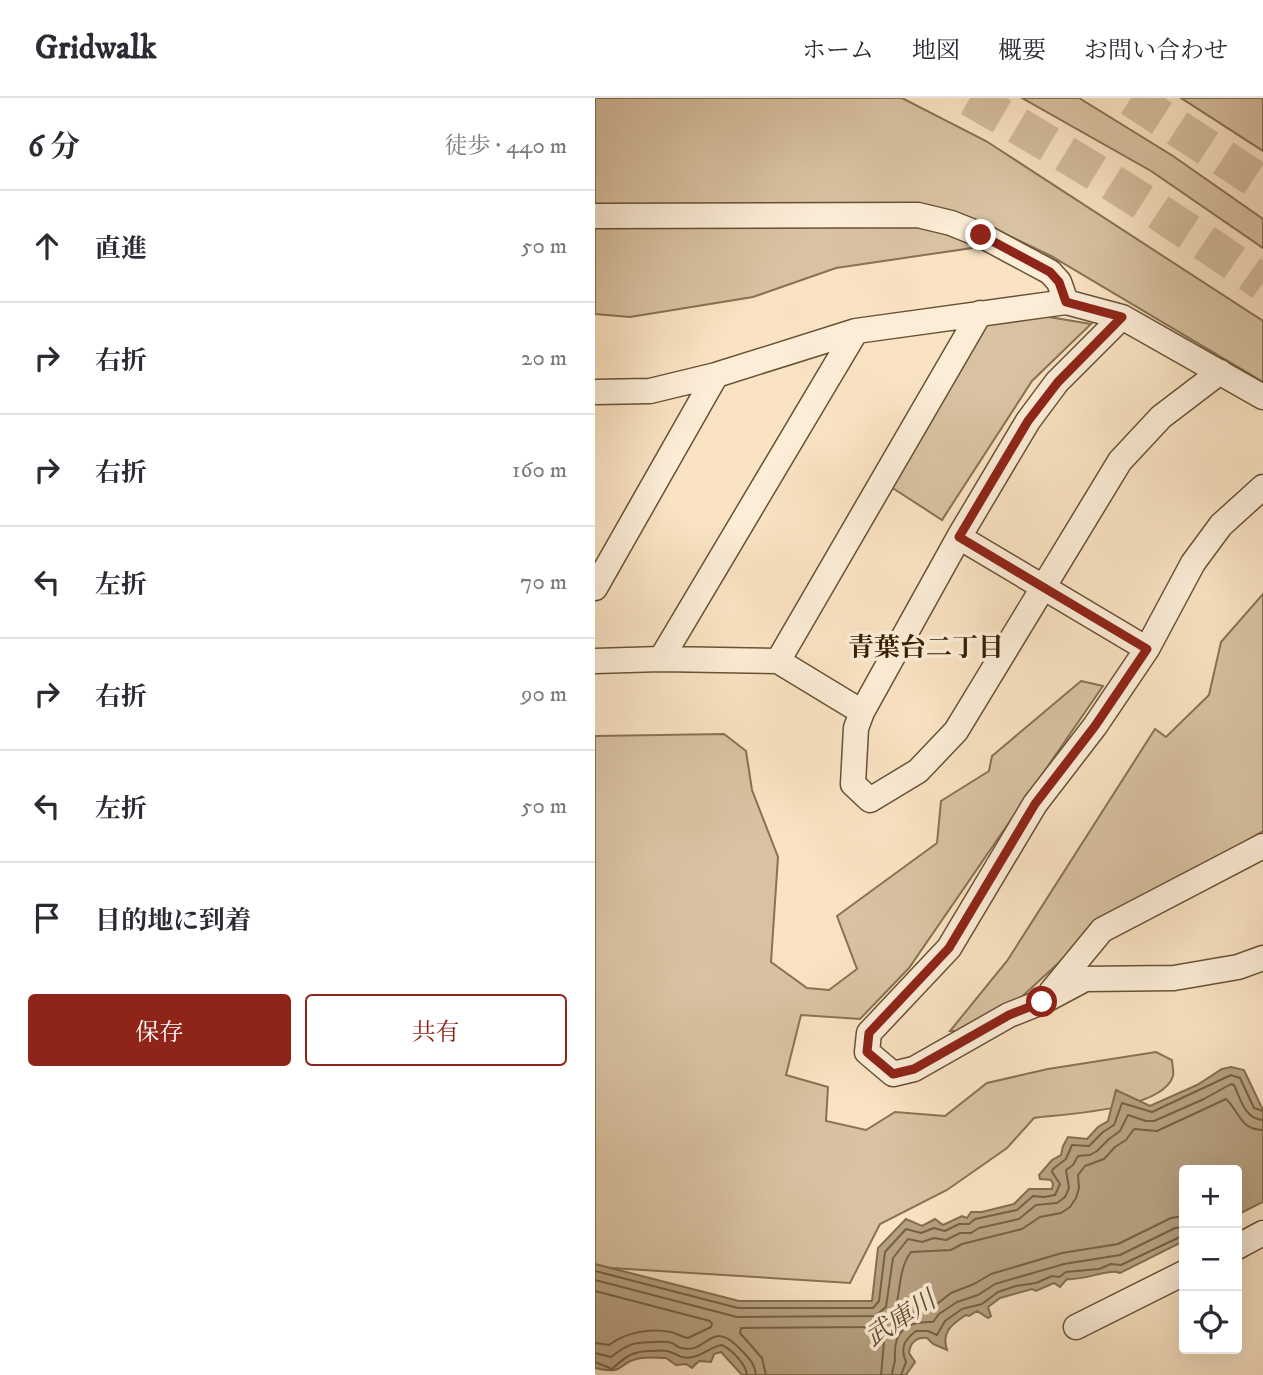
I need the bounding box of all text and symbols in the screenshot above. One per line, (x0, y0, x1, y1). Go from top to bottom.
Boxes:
text: Gridwalk (35, 28, 157, 69)
text: ホーム (802, 36, 874, 66)
text: 地図 (912, 36, 960, 66)
text: 概要 (998, 36, 1046, 66)
text: お問い合わせ (1084, 36, 1228, 66)
text: 6 分 (28, 129, 80, 166)
text: 徒歩 · 440 m (445, 132, 567, 161)
route end (965, 219, 996, 250)
icon: ahead (28, 227, 66, 265)
text: 50 m (521, 232, 567, 261)
text: 直進 (95, 233, 147, 266)
icon: right (28, 339, 66, 377)
text: 20 m (521, 344, 567, 373)
text: 右折 (95, 345, 147, 378)
icon: right (28, 451, 66, 489)
text: 160 m (512, 456, 567, 485)
text: 右折 (95, 457, 147, 490)
icon: left (28, 563, 66, 601)
text: 70 m (520, 568, 567, 597)
text: 左折 (95, 569, 147, 602)
district label: 青葉台二丁目 (848, 632, 1004, 665)
icon: right (28, 675, 66, 713)
text: 90 m (521, 680, 567, 709)
text: 右折 (95, 681, 147, 714)
icon: left (28, 787, 66, 825)
text: 50 m (521, 792, 567, 821)
text: 左折 (95, 793, 147, 826)
icon: arrive (28, 899, 66, 937)
text: 目的地に到着 (95, 905, 251, 938)
route start (1026, 986, 1057, 1017)
button: 保存 (28, 994, 291, 1066)
button: 共有 (305, 994, 567, 1066)
map controls (1179, 1165, 1242, 1354)
button: + (1179, 1165, 1242, 1228)
button: − (1179, 1228, 1242, 1291)
water label: 武庫川 (859, 1283, 945, 1354)
button: locate (1179, 1291, 1242, 1354)

